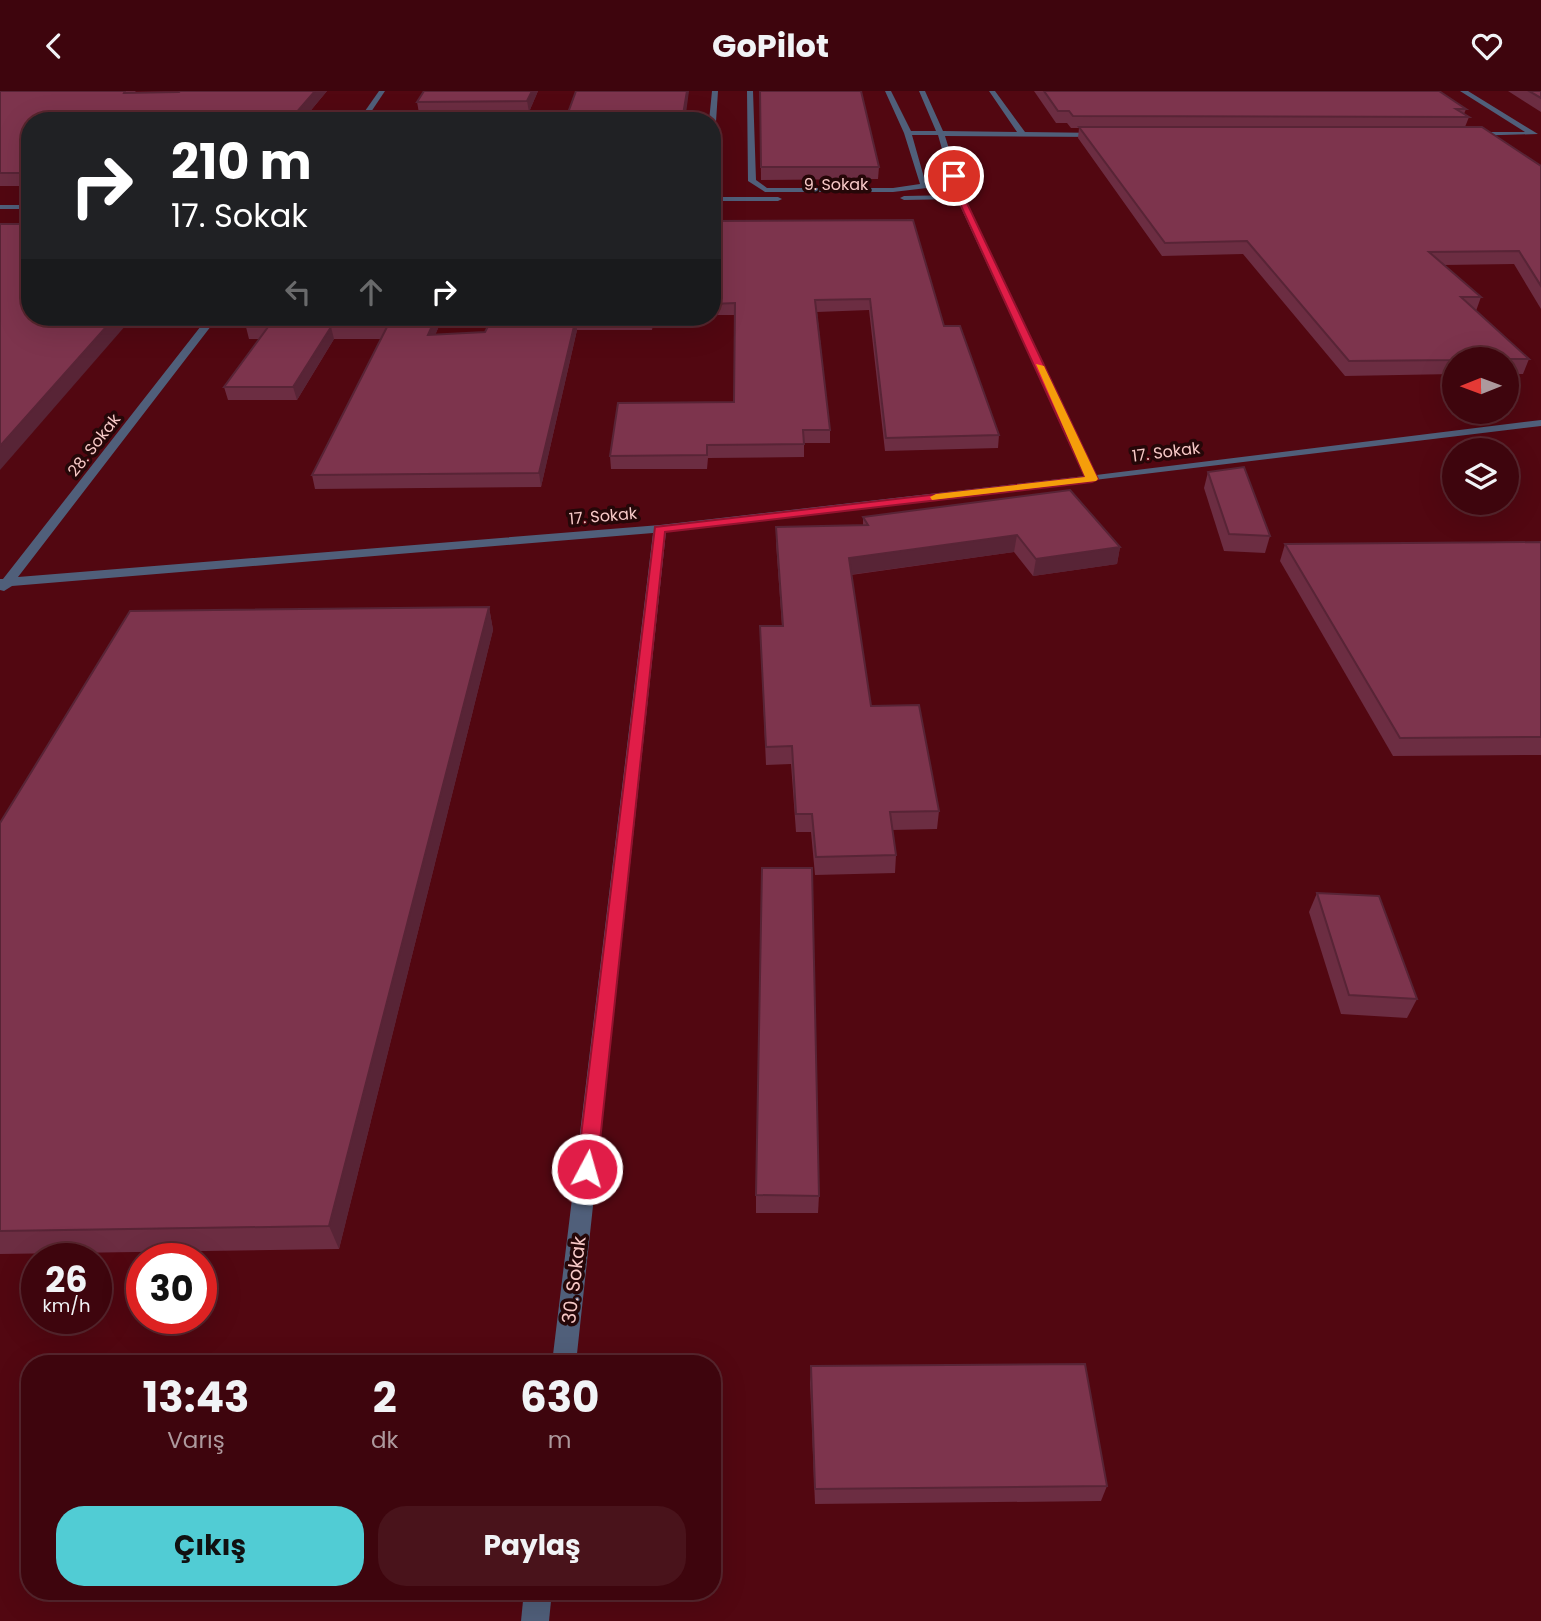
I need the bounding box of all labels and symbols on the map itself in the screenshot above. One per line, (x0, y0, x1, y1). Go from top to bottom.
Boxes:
pin (924, 146, 984, 206)
street label: 9. Sokak (804, 173, 869, 196)
north arrow (1442, 347, 1519, 423)
street label: 28. Sokak (62, 408, 126, 481)
street label: 17. Sokak (1131, 436, 1202, 468)
street label: 17. Sokak (568, 501, 639, 530)
position arrow (550, 1132, 624, 1206)
street label: 30. Sokak (555, 1235, 593, 1325)
speed limit sign: 30 (126, 1243, 217, 1334)

